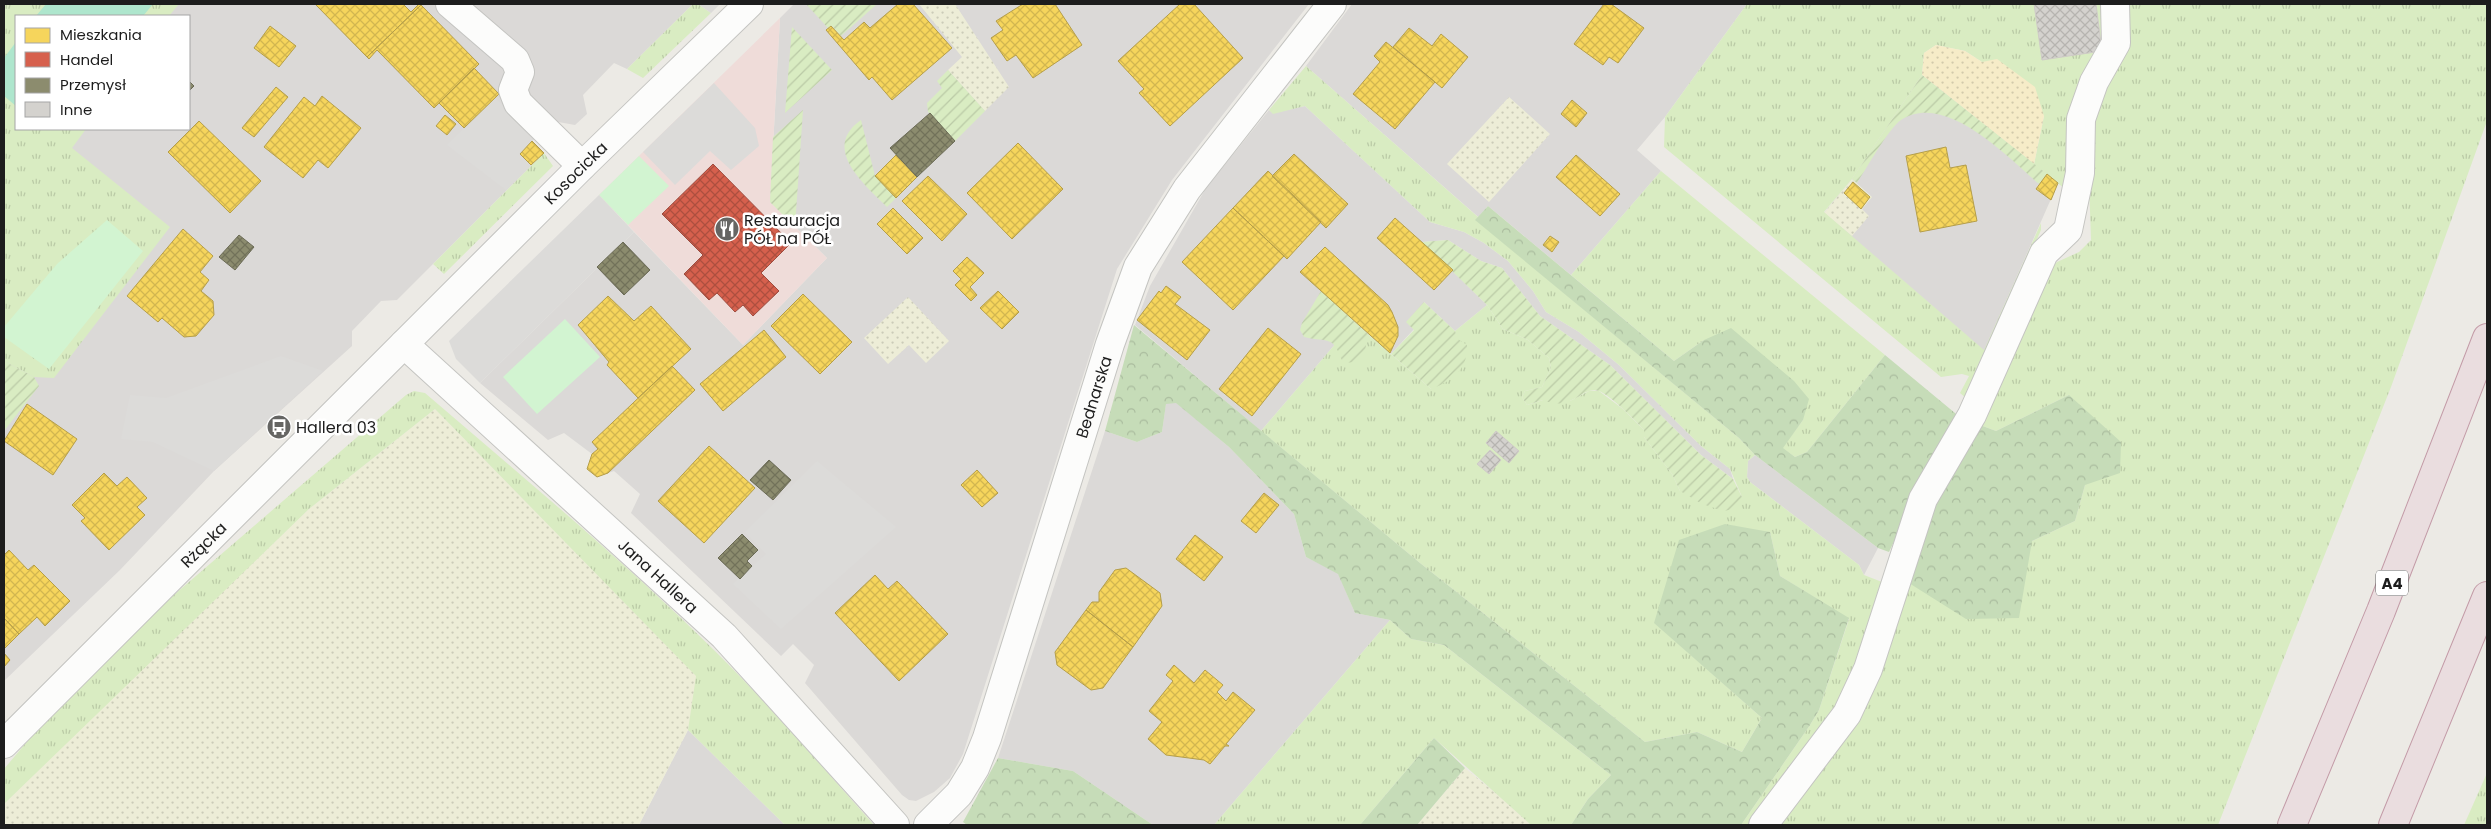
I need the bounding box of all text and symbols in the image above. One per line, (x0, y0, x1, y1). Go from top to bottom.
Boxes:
legend (15, 15, 190, 130)
text: Mieszkania (60, 24, 142, 45)
text: Handel (60, 49, 113, 70)
text: Przemysł (60, 74, 126, 95)
text: Inne (60, 99, 92, 120)
street label: Kosocicka (539, 136, 612, 209)
place label: Restauracja PÓŁ na PÓŁ (744, 209, 840, 250)
restaurant icon: Restauracja PÓŁ na PÓŁ (714, 216, 740, 242)
street label: Bednarska (1070, 353, 1117, 441)
bus stop icon: Hallera 03 (266, 414, 292, 440)
place label: Hallera 03 (296, 416, 376, 439)
street label: Rżącka (175, 516, 232, 573)
street label: Jana Hallera (613, 533, 703, 618)
road number: A4 (2376, 570, 2408, 596)

